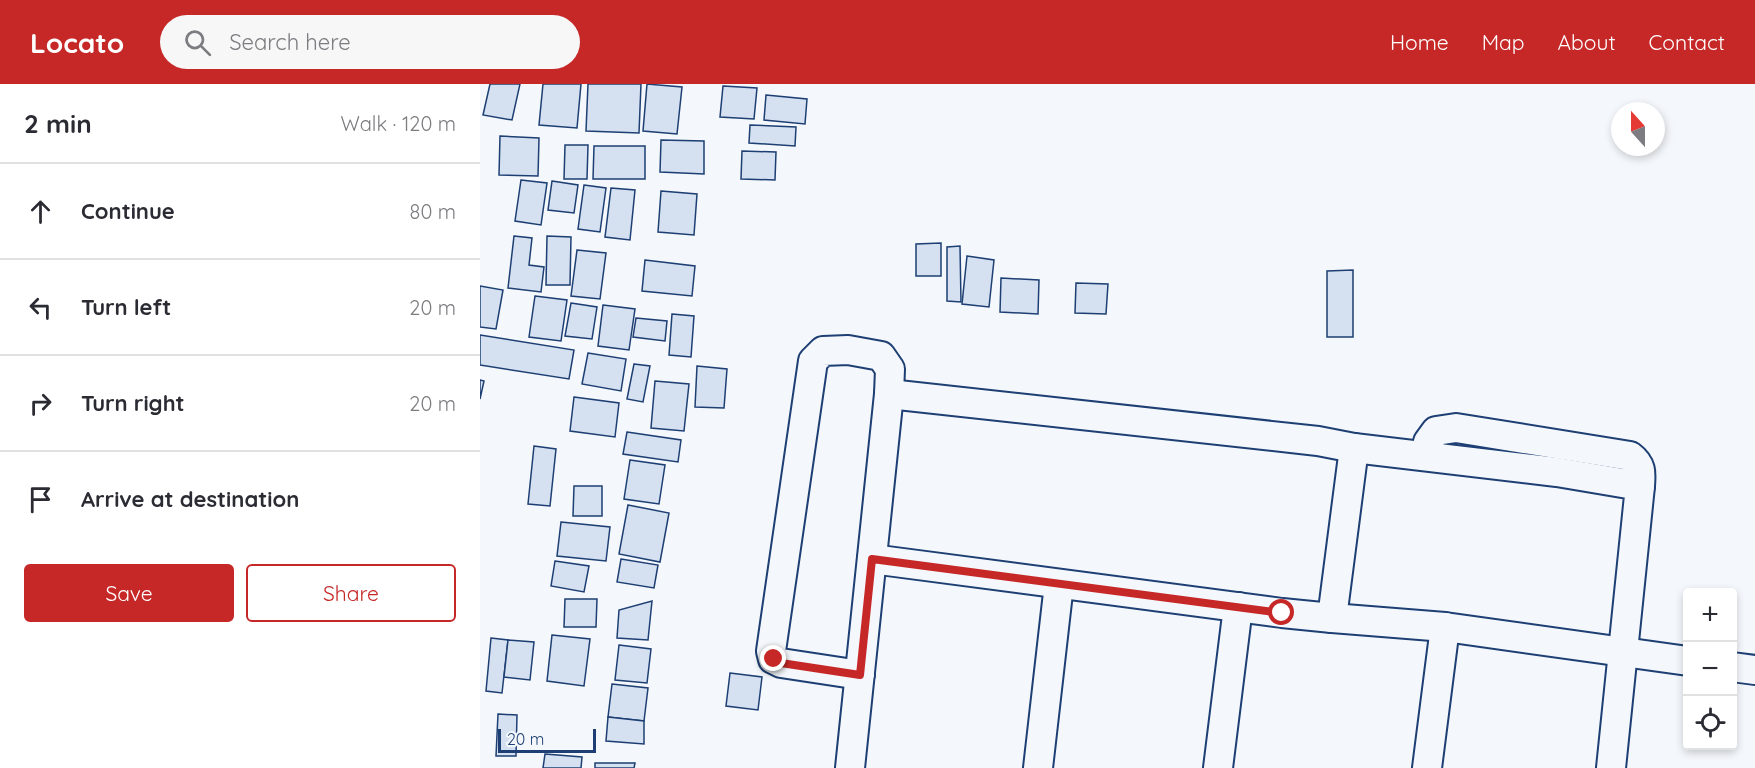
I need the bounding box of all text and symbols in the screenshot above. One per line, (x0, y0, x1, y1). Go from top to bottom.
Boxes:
search box (160, 15, 580, 69)
text: Locato (30, 25, 124, 60)
icon: search (181, 26, 214, 59)
text: Search here (229, 28, 351, 56)
text: Home (1390, 29, 1449, 55)
text: Map (1482, 29, 1525, 55)
text: About (1558, 29, 1616, 55)
text: Contact (1649, 29, 1725, 55)
north arrow (1611, 102, 1665, 156)
text: 2 min (24, 107, 92, 140)
text: Walk · 120 m (341, 111, 456, 136)
icon: ahead (24, 195, 57, 228)
text: Continue (81, 197, 175, 225)
text: 80 m (410, 199, 456, 224)
icon: left (24, 291, 57, 324)
text: Turn left (81, 293, 171, 321)
text: 20 m (409, 295, 456, 320)
icon: right (24, 387, 57, 420)
text: Turn right (81, 389, 185, 417)
text: 20 m (409, 391, 456, 416)
icon: arrive (24, 483, 57, 516)
text: Arrive at destination (81, 485, 299, 513)
button: Save (24, 564, 234, 622)
button: Share (246, 564, 456, 622)
map controls (1683, 588, 1737, 750)
button: + (1683, 588, 1737, 642)
route start (1268, 599, 1294, 625)
button: − (1683, 642, 1737, 696)
route end (760, 645, 786, 671)
button: locate (1683, 696, 1737, 750)
scale bar (498, 726, 596, 754)
text: 20 m (507, 729, 544, 749)

